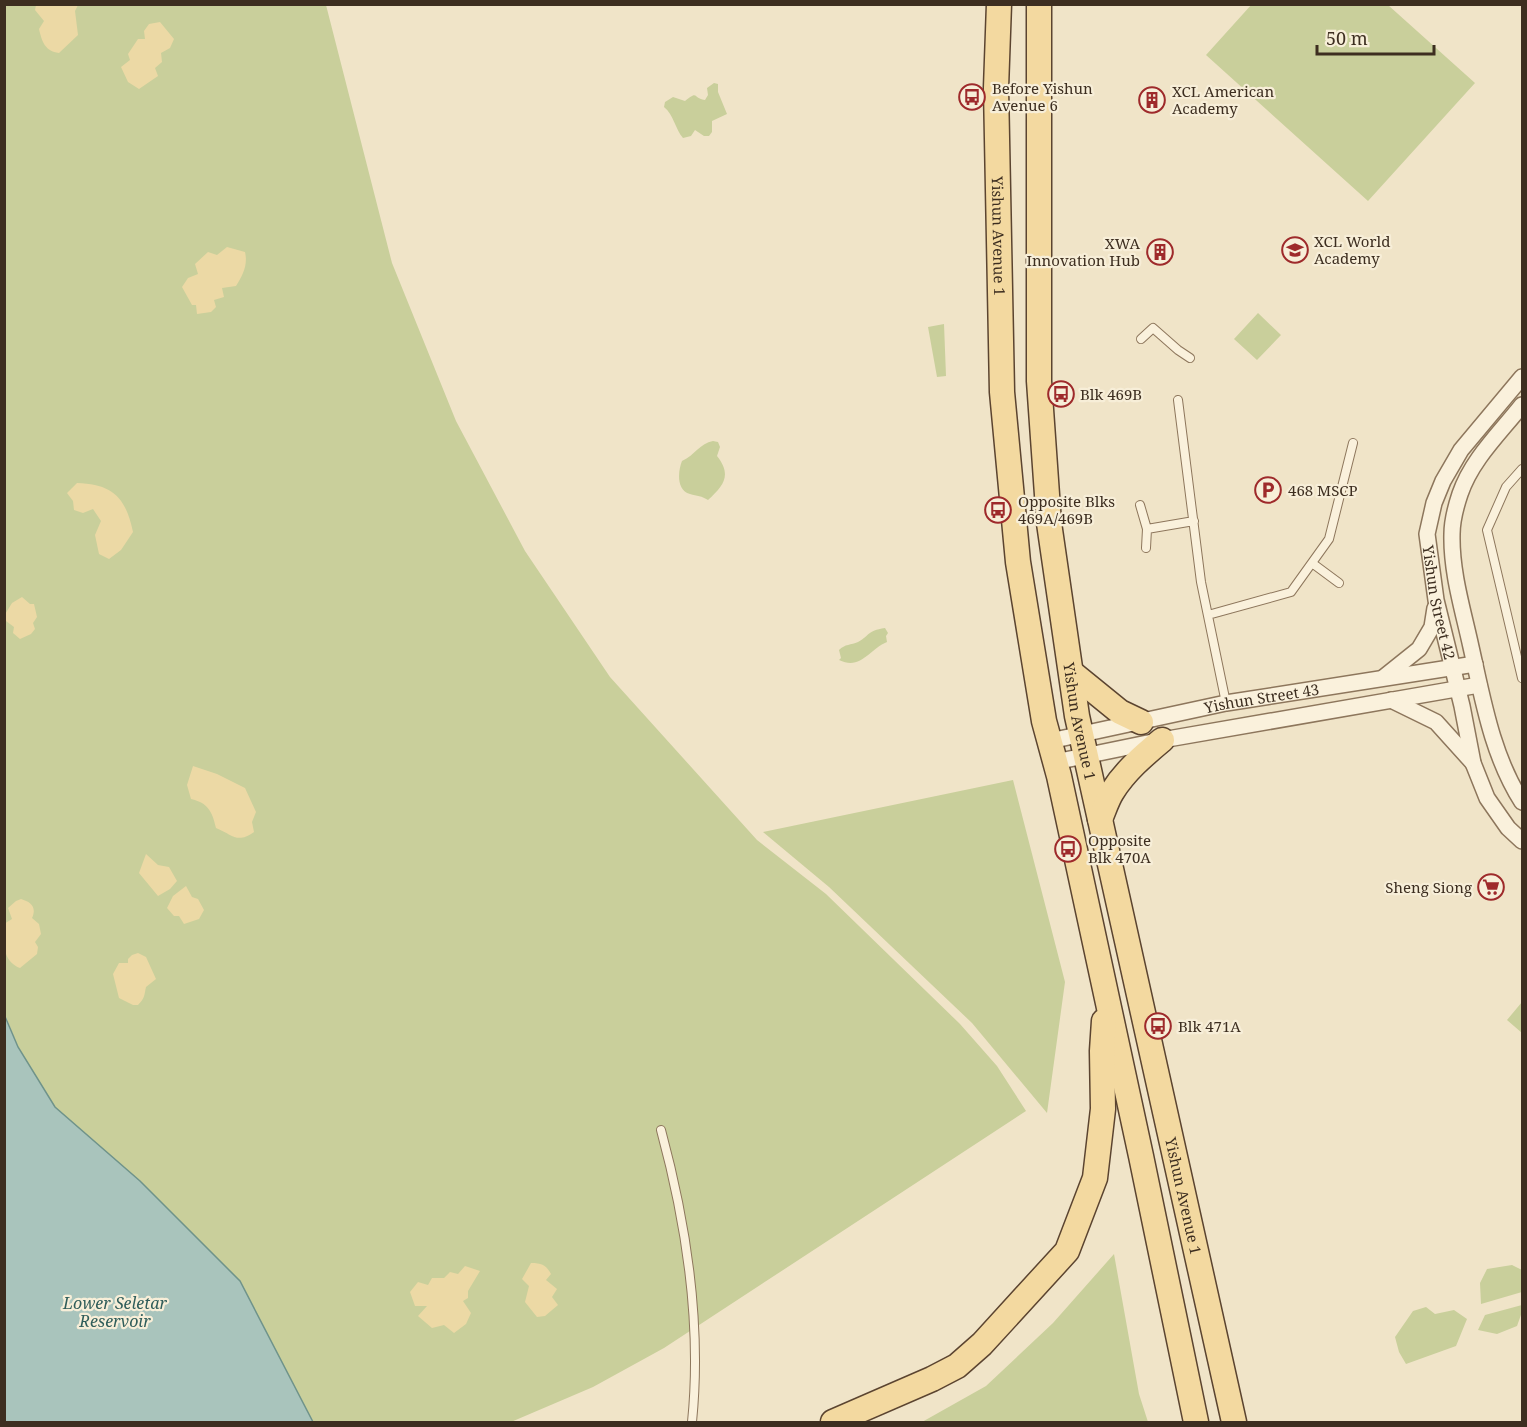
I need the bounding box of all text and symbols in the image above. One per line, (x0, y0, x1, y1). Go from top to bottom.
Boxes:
scale bar (1317, 18, 1434, 56)
text: 50 m (1326, 26, 1368, 50)
place label: Before Yishun Avenue 6 (992, 78, 1093, 115)
place label: XCL American Academy (1172, 81, 1275, 118)
bus stop icon: Before Yishun Avenue 6 (957, 82, 987, 112)
building icon: XCL American Academy (1137, 85, 1167, 115)
street label: Yishun Avenue 1 (988, 175, 1010, 296)
place label: XCL World Academy (1314, 231, 1390, 268)
place label: XWA Innovation Hub (1026, 233, 1140, 270)
school or university icon: XCL World Academy (1280, 235, 1310, 265)
building icon: XWA Innovation Hub (1145, 237, 1175, 267)
bus stop icon: Blk 469B (1046, 379, 1076, 409)
place label: Blk 469B (1080, 384, 1142, 404)
parking icon: 468 MSCP (1253, 475, 1283, 505)
place label: 468 MSCP (1288, 480, 1358, 500)
place label: Opposite Blks 469A/469B (1018, 491, 1115, 528)
bus stop icon: Opposite Blks 469A/469B (983, 495, 1013, 525)
street label: Yishun Street 42 (1418, 543, 1460, 662)
street label: Yishun Avenue 1 (1059, 660, 1101, 782)
street label: Yishun Street 43 (1201, 679, 1320, 718)
place label: Opposite Blk 470A (1088, 830, 1151, 867)
bus stop icon: Opposite Blk 470A (1053, 834, 1083, 864)
supermarket icon: Sheng Siong (1476, 872, 1506, 902)
place label: Sheng Siong (1385, 877, 1472, 897)
bus stop icon: Blk 471A (1143, 1011, 1173, 1041)
place label: Blk 471A (1178, 1016, 1241, 1036)
street label: Yishun Avenue 1 (1161, 1134, 1206, 1256)
water label: Lower Seletar Reservoir (62, 1292, 167, 1332)

